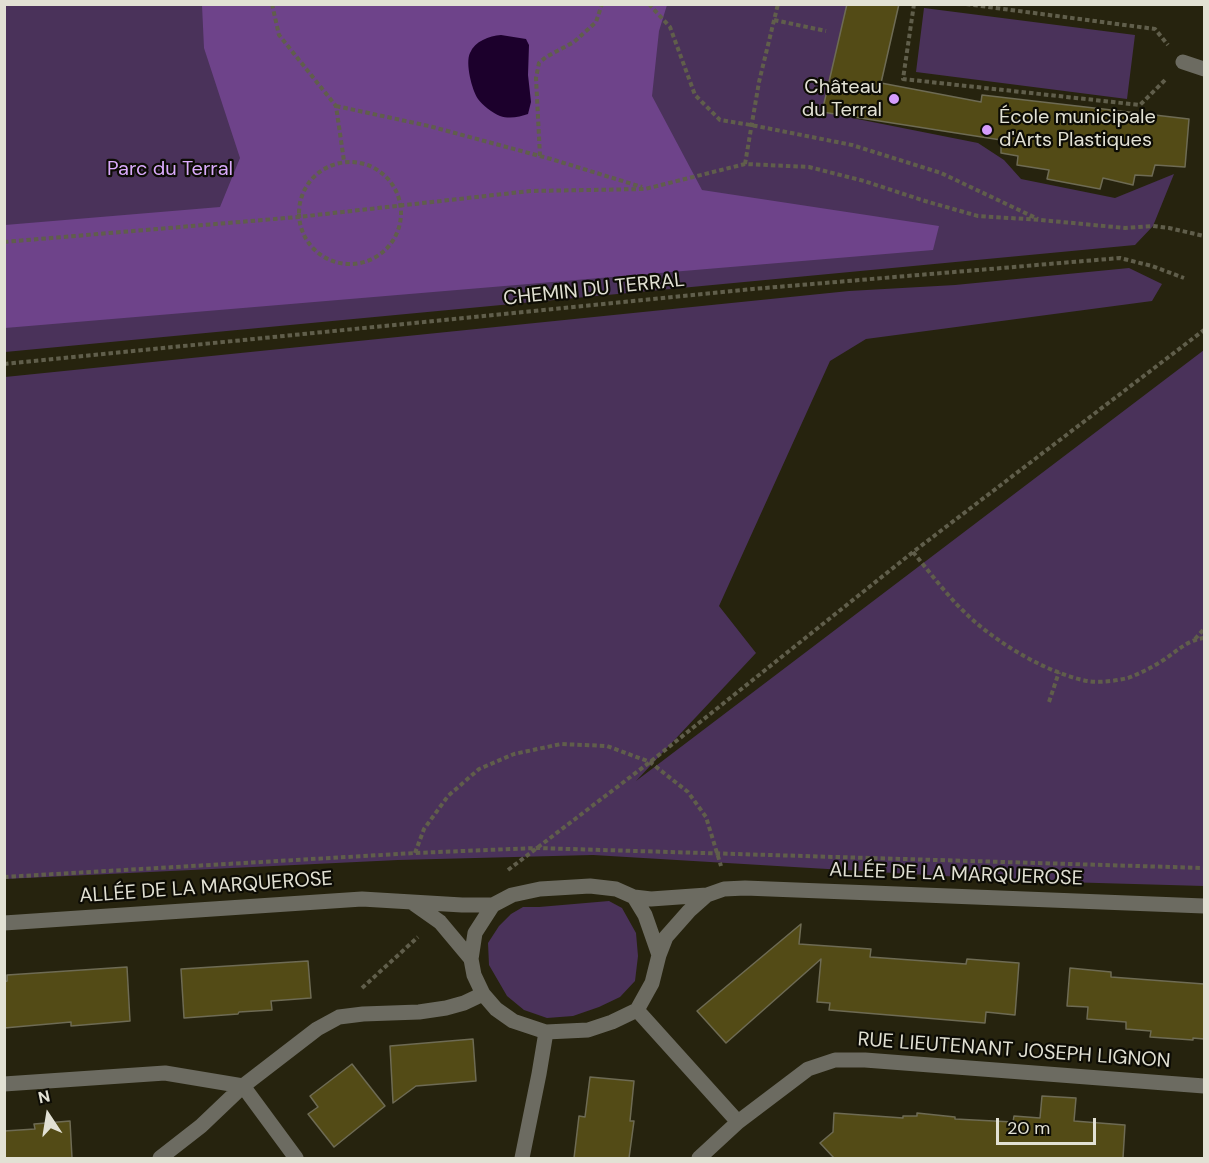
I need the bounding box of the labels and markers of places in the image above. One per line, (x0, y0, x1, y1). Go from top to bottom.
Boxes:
place label: Château du Terral (802, 76, 882, 123)
marker: Château du Terral (887, 92, 901, 106)
place label: École municipale d'Arts Plastiques (999, 106, 1156, 153)
marker: École municipale d'Arts Plastiques (980, 123, 994, 137)

